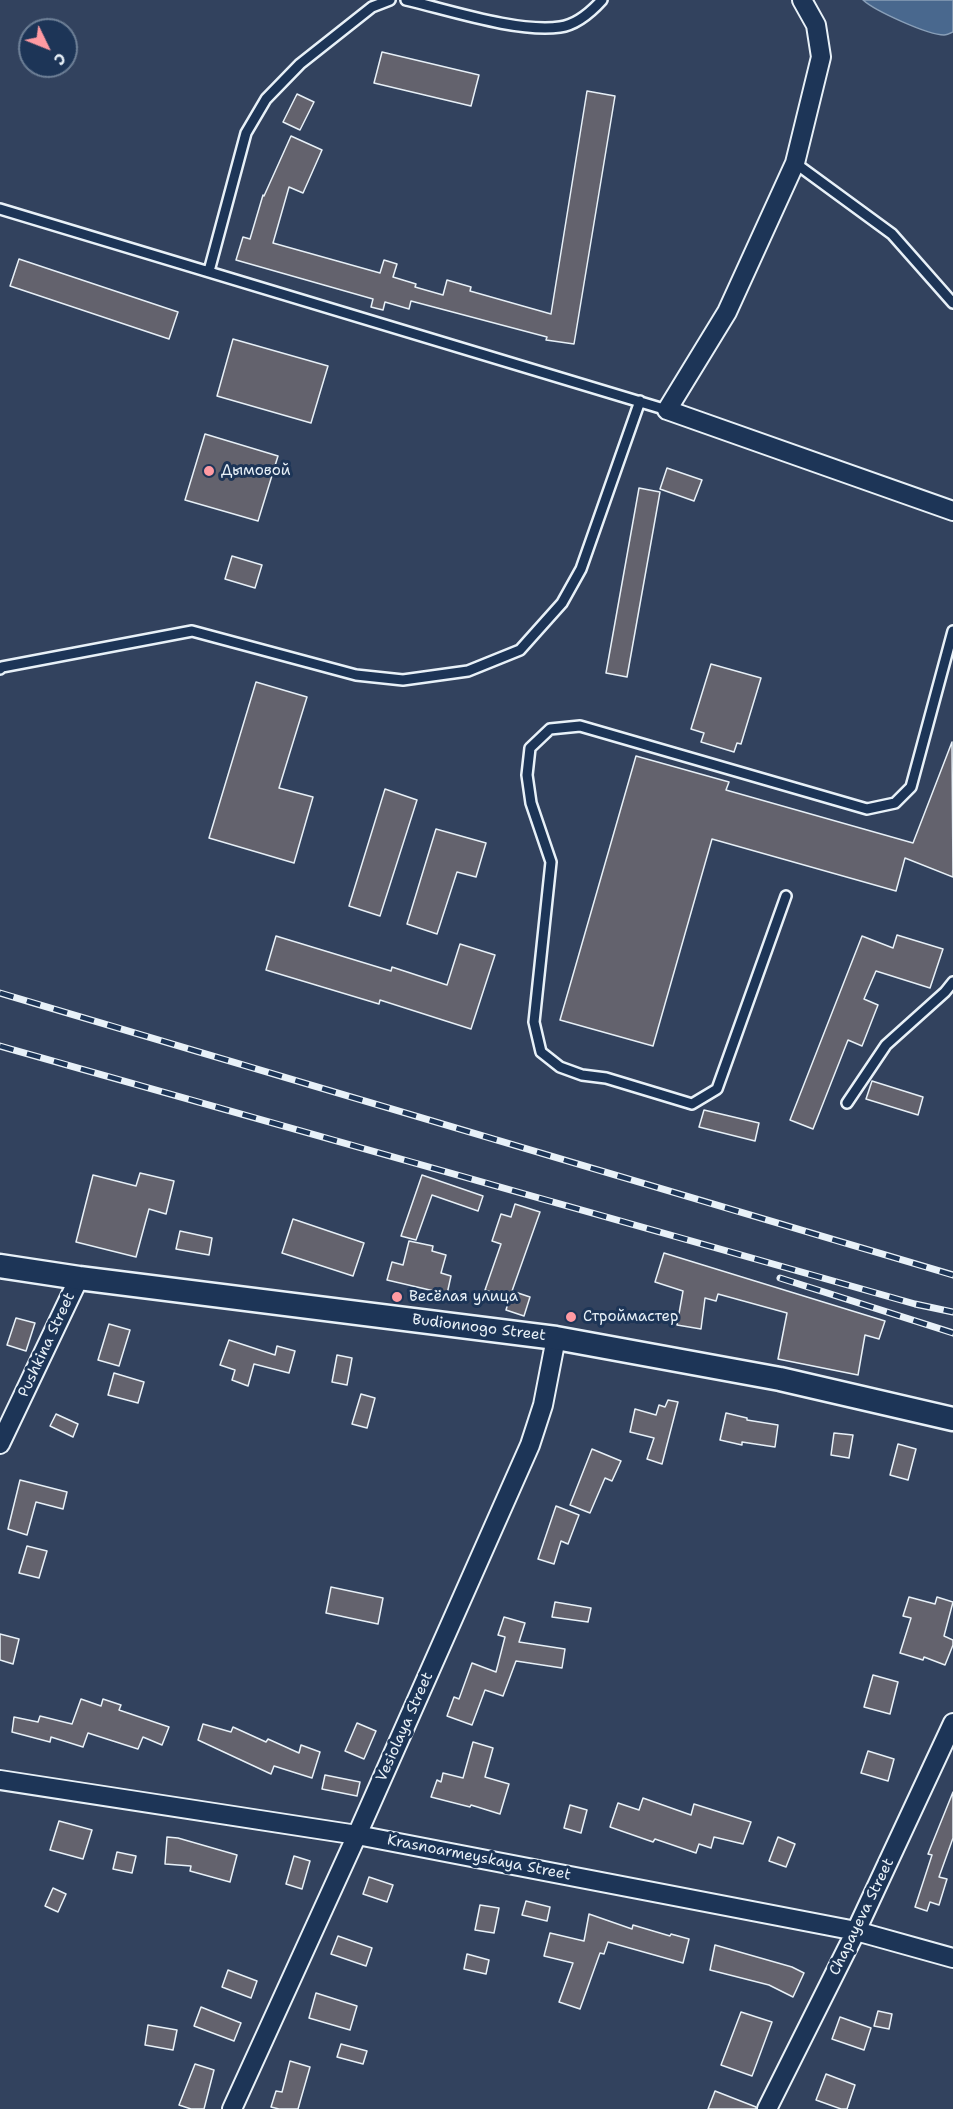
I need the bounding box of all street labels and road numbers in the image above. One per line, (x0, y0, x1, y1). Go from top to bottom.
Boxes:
street label: Pushkina Street (15, 1290, 79, 1400)
street label: Budionnogo Street (411, 1311, 547, 1345)
street label: Vesiolaya Street (373, 1669, 437, 1785)
street label: Krasnoarmeyskaya Street (386, 1831, 572, 1885)
street label: Chapayeva Street (826, 1856, 898, 1978)

